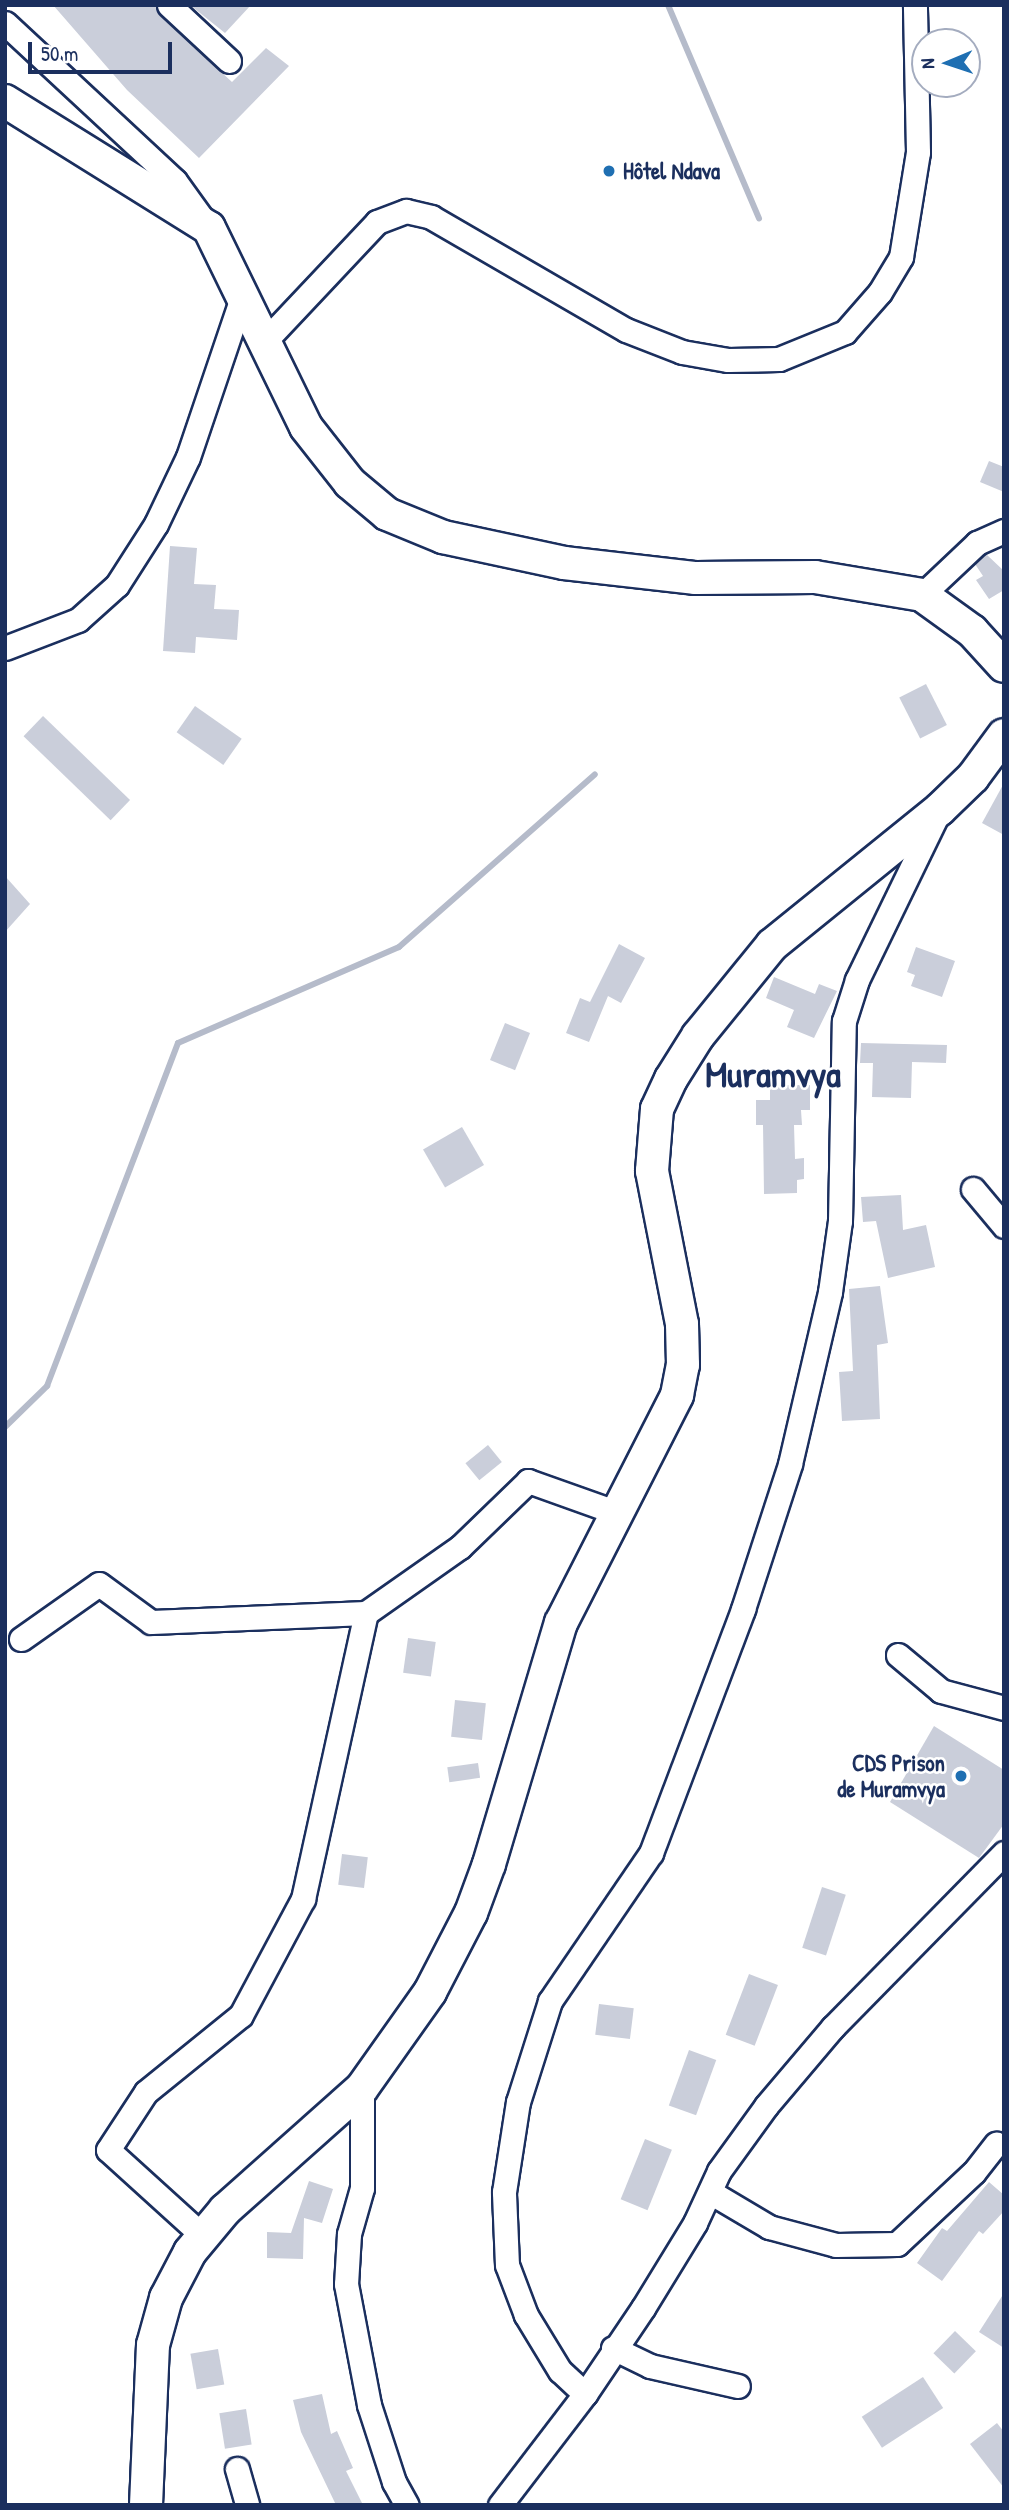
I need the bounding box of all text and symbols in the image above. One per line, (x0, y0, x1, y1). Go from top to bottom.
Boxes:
scale bar (32, 28, 175, 72)
north arrow (911, 28, 981, 98)
text: 50 m (41, 39, 78, 68)
text: N (914, 58, 940, 69)
place label: Hôtel Ndava (623, 157, 720, 185)
marker: Hôtel Ndava (601, 163, 617, 179)
district label: Muramvya (705, 1052, 841, 1096)
place label: CDS Prison de Muramvya (837, 1749, 945, 1803)
marker: CDS Prison de Muramvya (951, 1766, 971, 1786)

